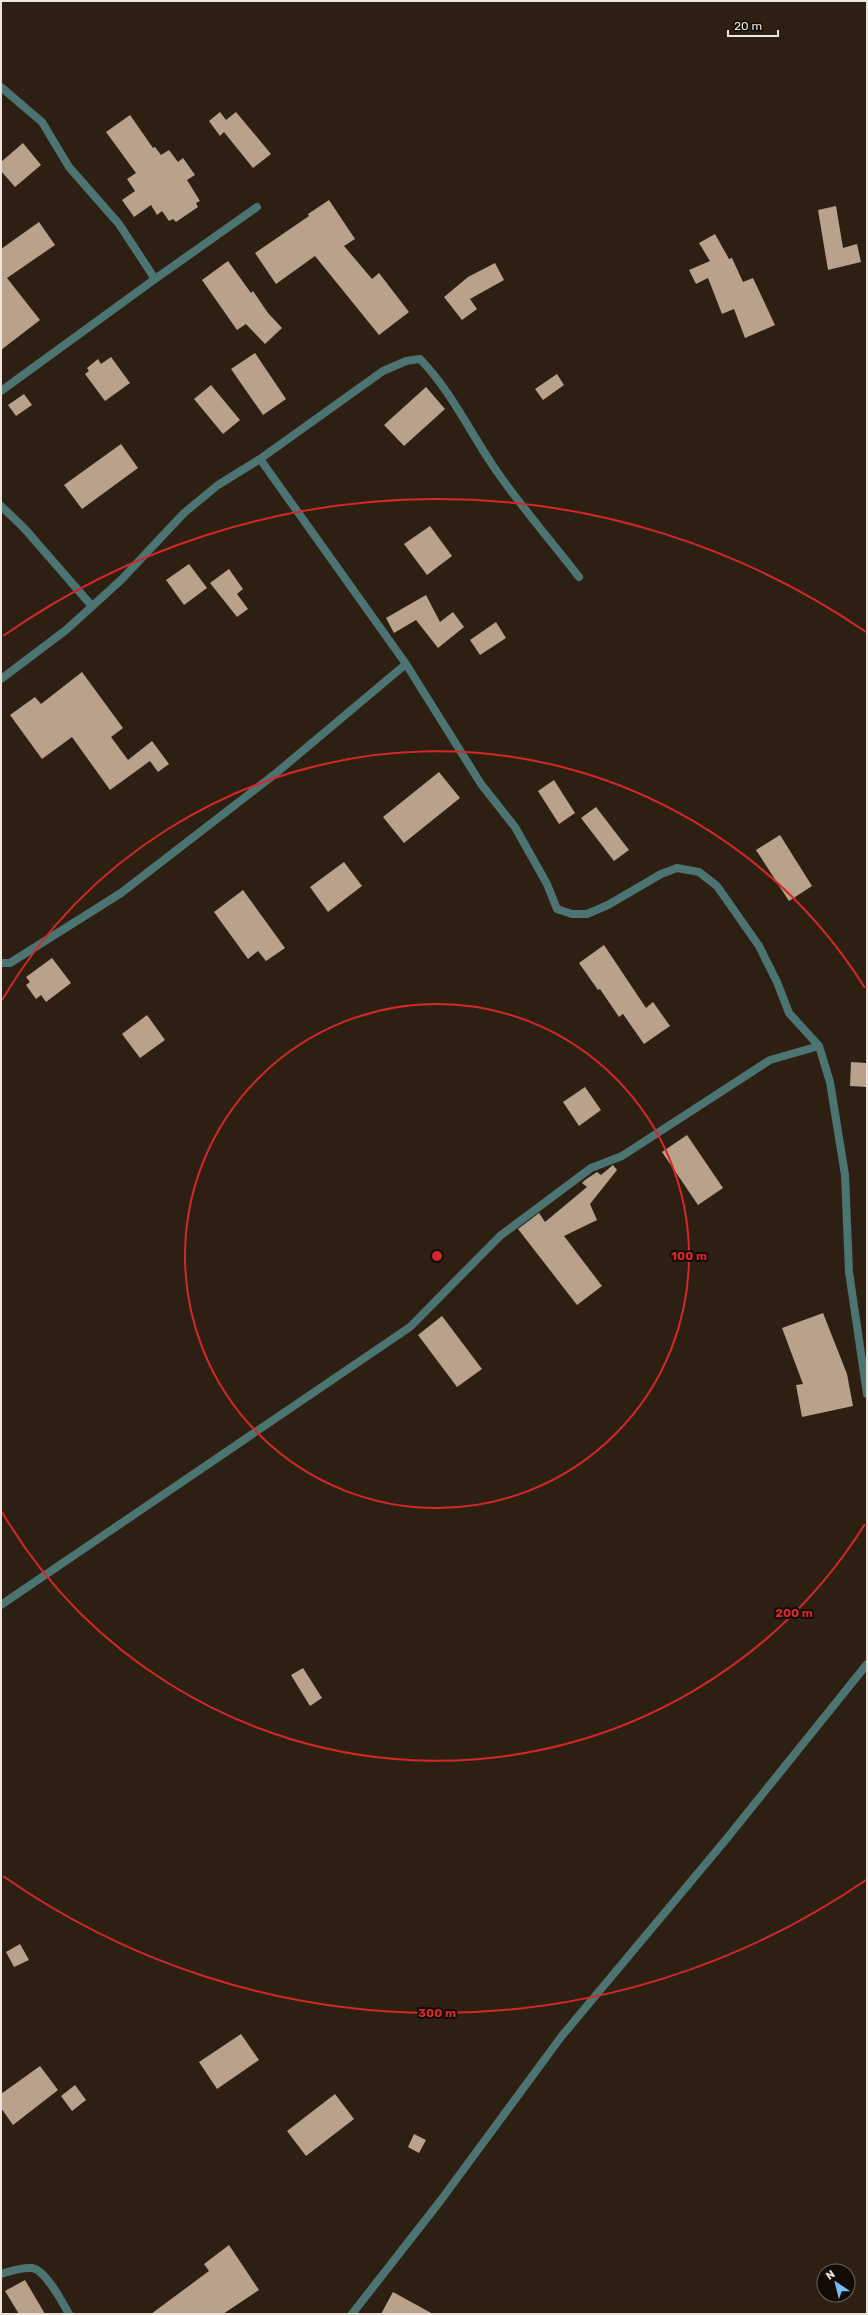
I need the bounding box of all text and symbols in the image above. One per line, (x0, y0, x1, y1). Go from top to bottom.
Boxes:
scale bar (728, 12, 778, 38)
text: 20 m (734, 19, 762, 33)
centre of rings (430, 1249, 444, 1263)
text: 100 m (671, 1249, 707, 1263)
text: 200 m (775, 1606, 813, 1620)
text: 300 m (418, 2006, 456, 2020)
north arrow (816, 2263, 856, 2303)
text: N (824, 2268, 838, 2283)

